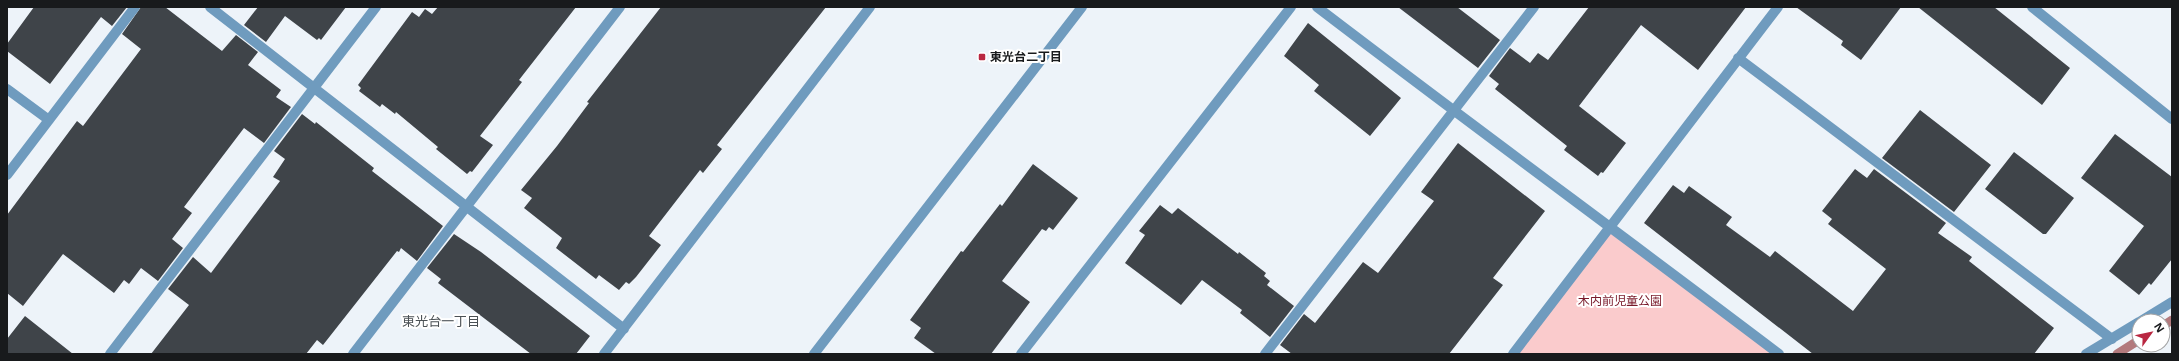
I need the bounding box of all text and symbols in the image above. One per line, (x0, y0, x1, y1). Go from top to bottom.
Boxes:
place label: 東光台二丁目 (990, 48, 1062, 65)
marker: 東光台二丁目 (977, 52, 987, 62)
park label: 木内前児童公園 (1578, 292, 1662, 309)
district label: 東光台一丁目 (402, 312, 480, 330)
north arrow (2131, 313, 2171, 353)
text: N (2151, 319, 2169, 335)

